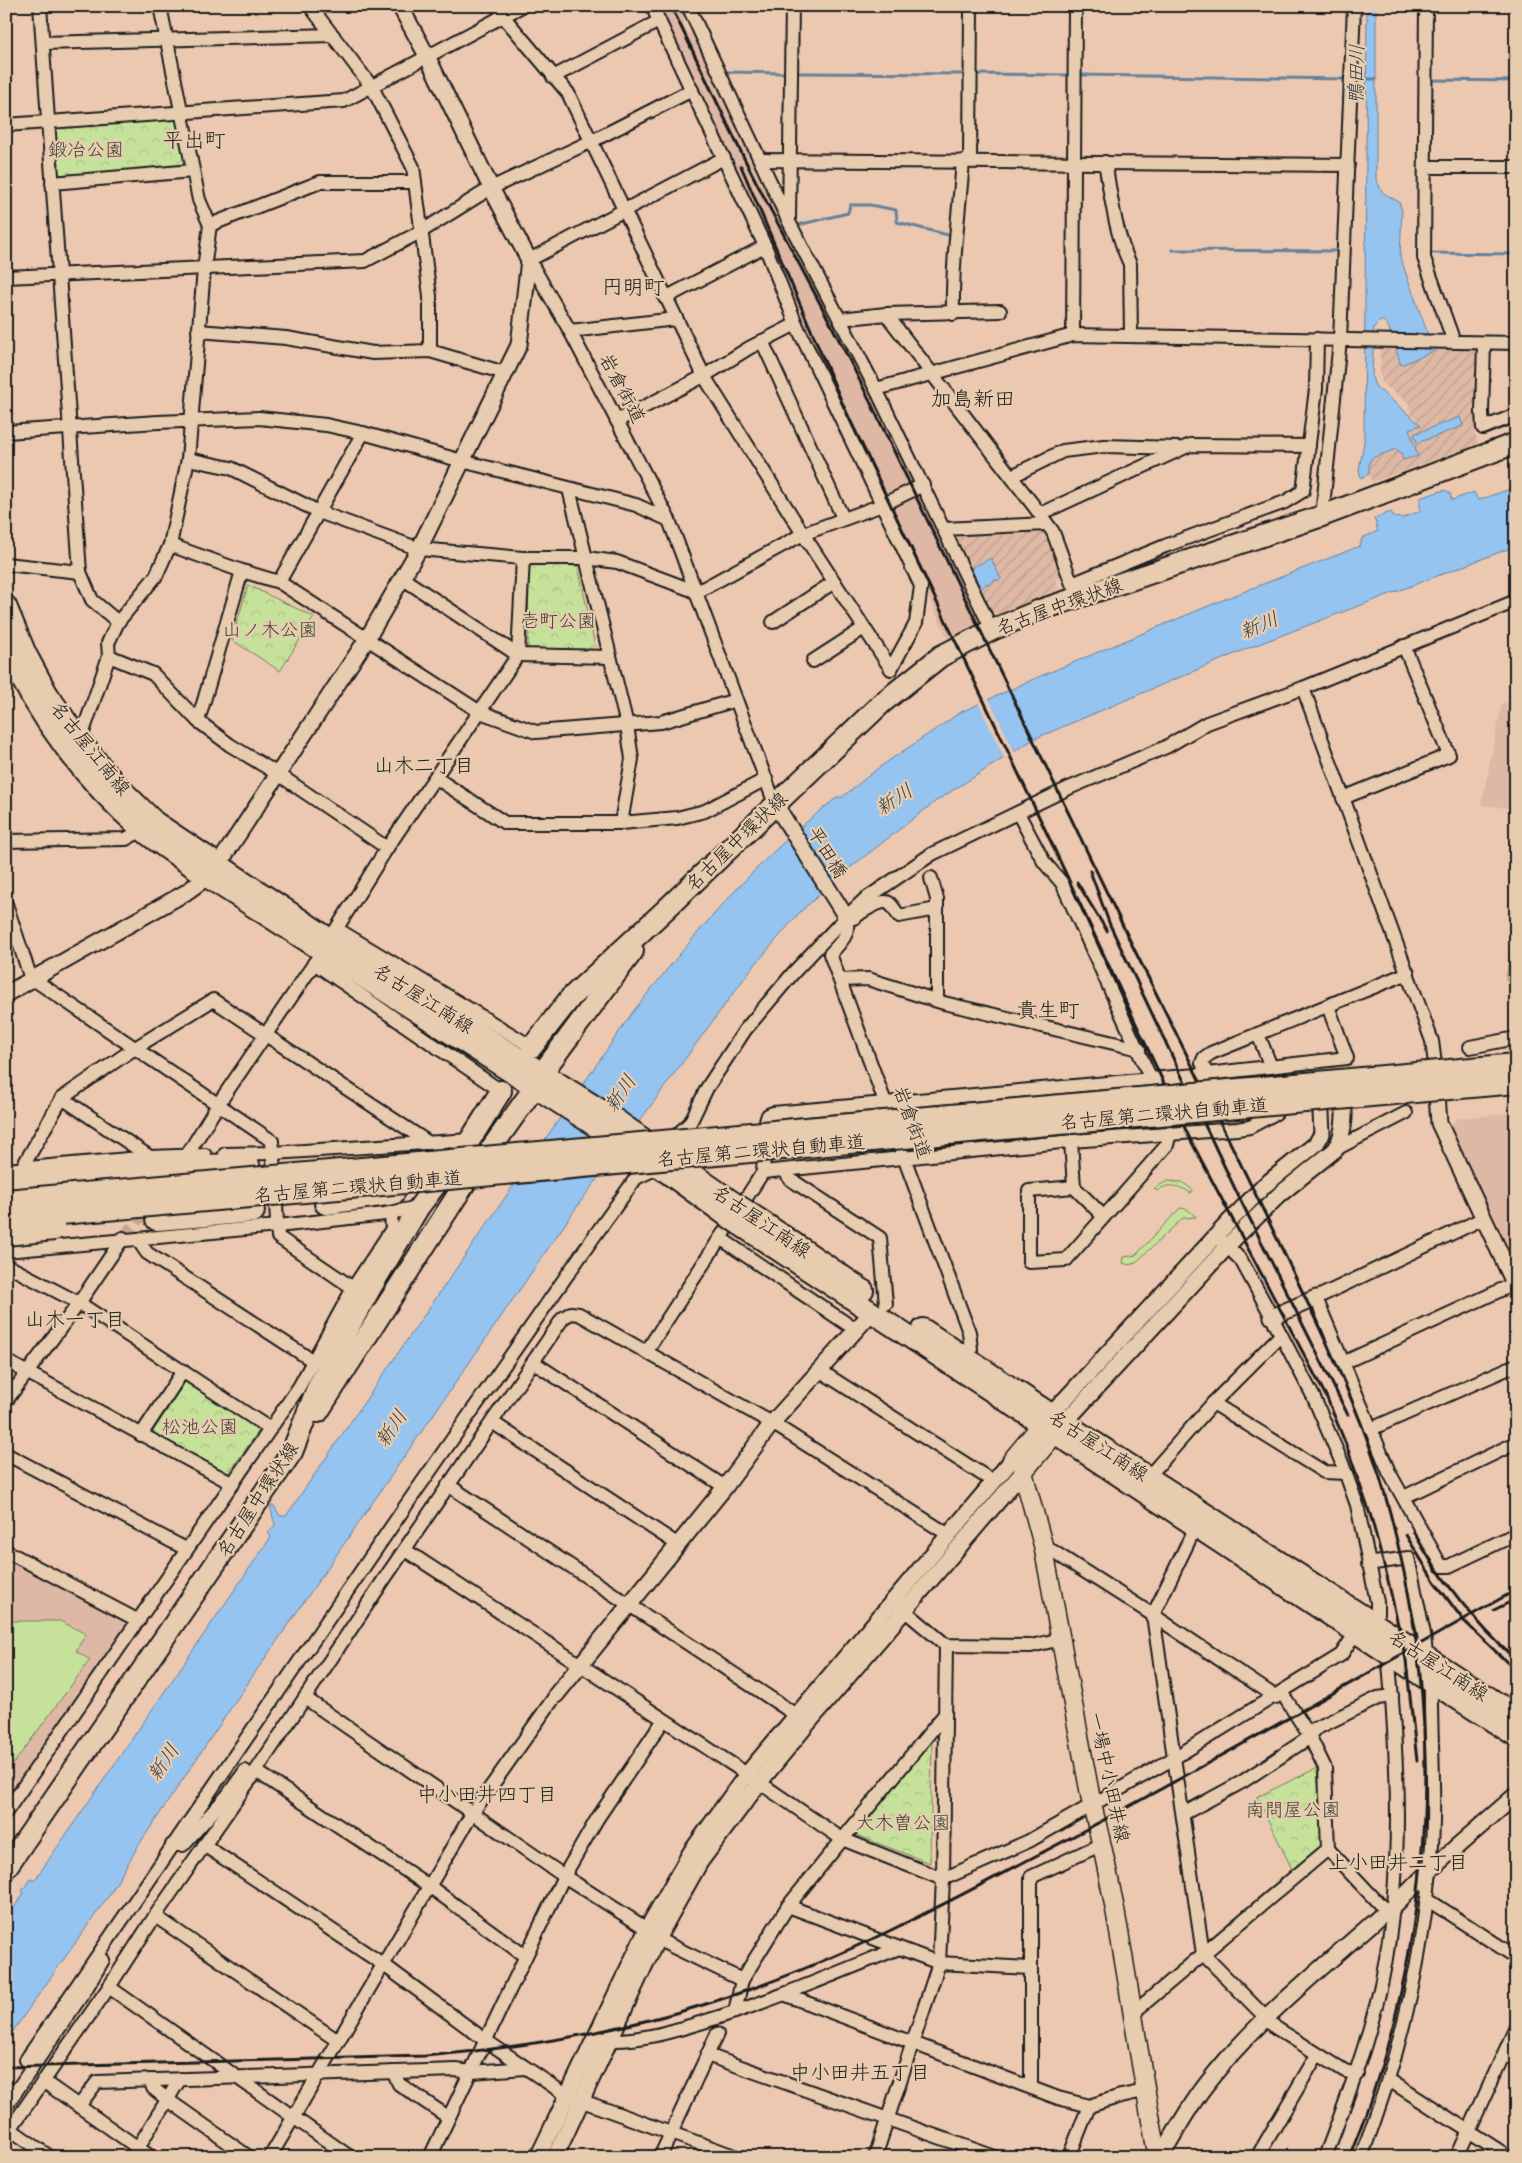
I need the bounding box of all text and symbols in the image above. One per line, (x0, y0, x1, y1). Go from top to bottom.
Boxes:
water label: 鴨田川 (1345, 44, 1372, 104)
district label: 平出町 (163, 130, 226, 156)
park label: 鍛冶公園 (48, 141, 124, 164)
district label: 円明町 (602, 278, 665, 303)
street label: 岩倉街道 (592, 350, 649, 429)
district label: 加島新田 (931, 389, 1015, 415)
street label: 名古屋中環状線 (993, 575, 1127, 643)
water label: 新川 (1237, 609, 1283, 647)
park label: 壱町公園 (520, 611, 596, 635)
park label: 山ノ木公園 (222, 620, 318, 644)
street label: 名古屋江南線 (43, 698, 134, 802)
district label: 山木二丁目 (374, 755, 474, 780)
water label: 新川 (872, 781, 919, 822)
street label: 名古屋中環状線 (682, 788, 794, 898)
street label: 平田橋 (800, 824, 850, 884)
street label: 名古屋江南線 (368, 960, 477, 1041)
district label: 貴生町 (1017, 999, 1080, 1026)
water label: 新川 (601, 1071, 644, 1118)
street label: 岩倉街道 (886, 1083, 934, 1163)
street label: 名古屋第二環状自動車道 (1059, 1095, 1269, 1137)
street label: 名古屋第二環状自動車道 (656, 1132, 866, 1174)
street label: 名古屋第二環状自動車道 (253, 1168, 463, 1210)
street label: 名古屋江南線 (706, 1182, 814, 1265)
district label: 山木一丁目 (25, 1309, 125, 1334)
water label: 新川 (372, 1406, 415, 1453)
street label: 名古屋江南線 (1043, 1406, 1152, 1489)
park label: 松池公園 (162, 1418, 238, 1441)
street label: 名古屋中環状線 (213, 1438, 306, 1563)
street label: 名古屋江南線 (1383, 1626, 1492, 1709)
street label: 一場中小田井線 (1082, 1710, 1133, 1845)
water label: 新川 (144, 1740, 187, 1787)
district label: 中小田井四丁目 (417, 1784, 557, 1809)
park label: 南問屋公園 (1245, 1800, 1341, 1824)
park label: 大木曽公園 (855, 1813, 951, 1837)
district label: 上小田井二丁目 (1328, 1852, 1468, 1877)
district label: 中小田井五丁目 (790, 2062, 930, 2087)

